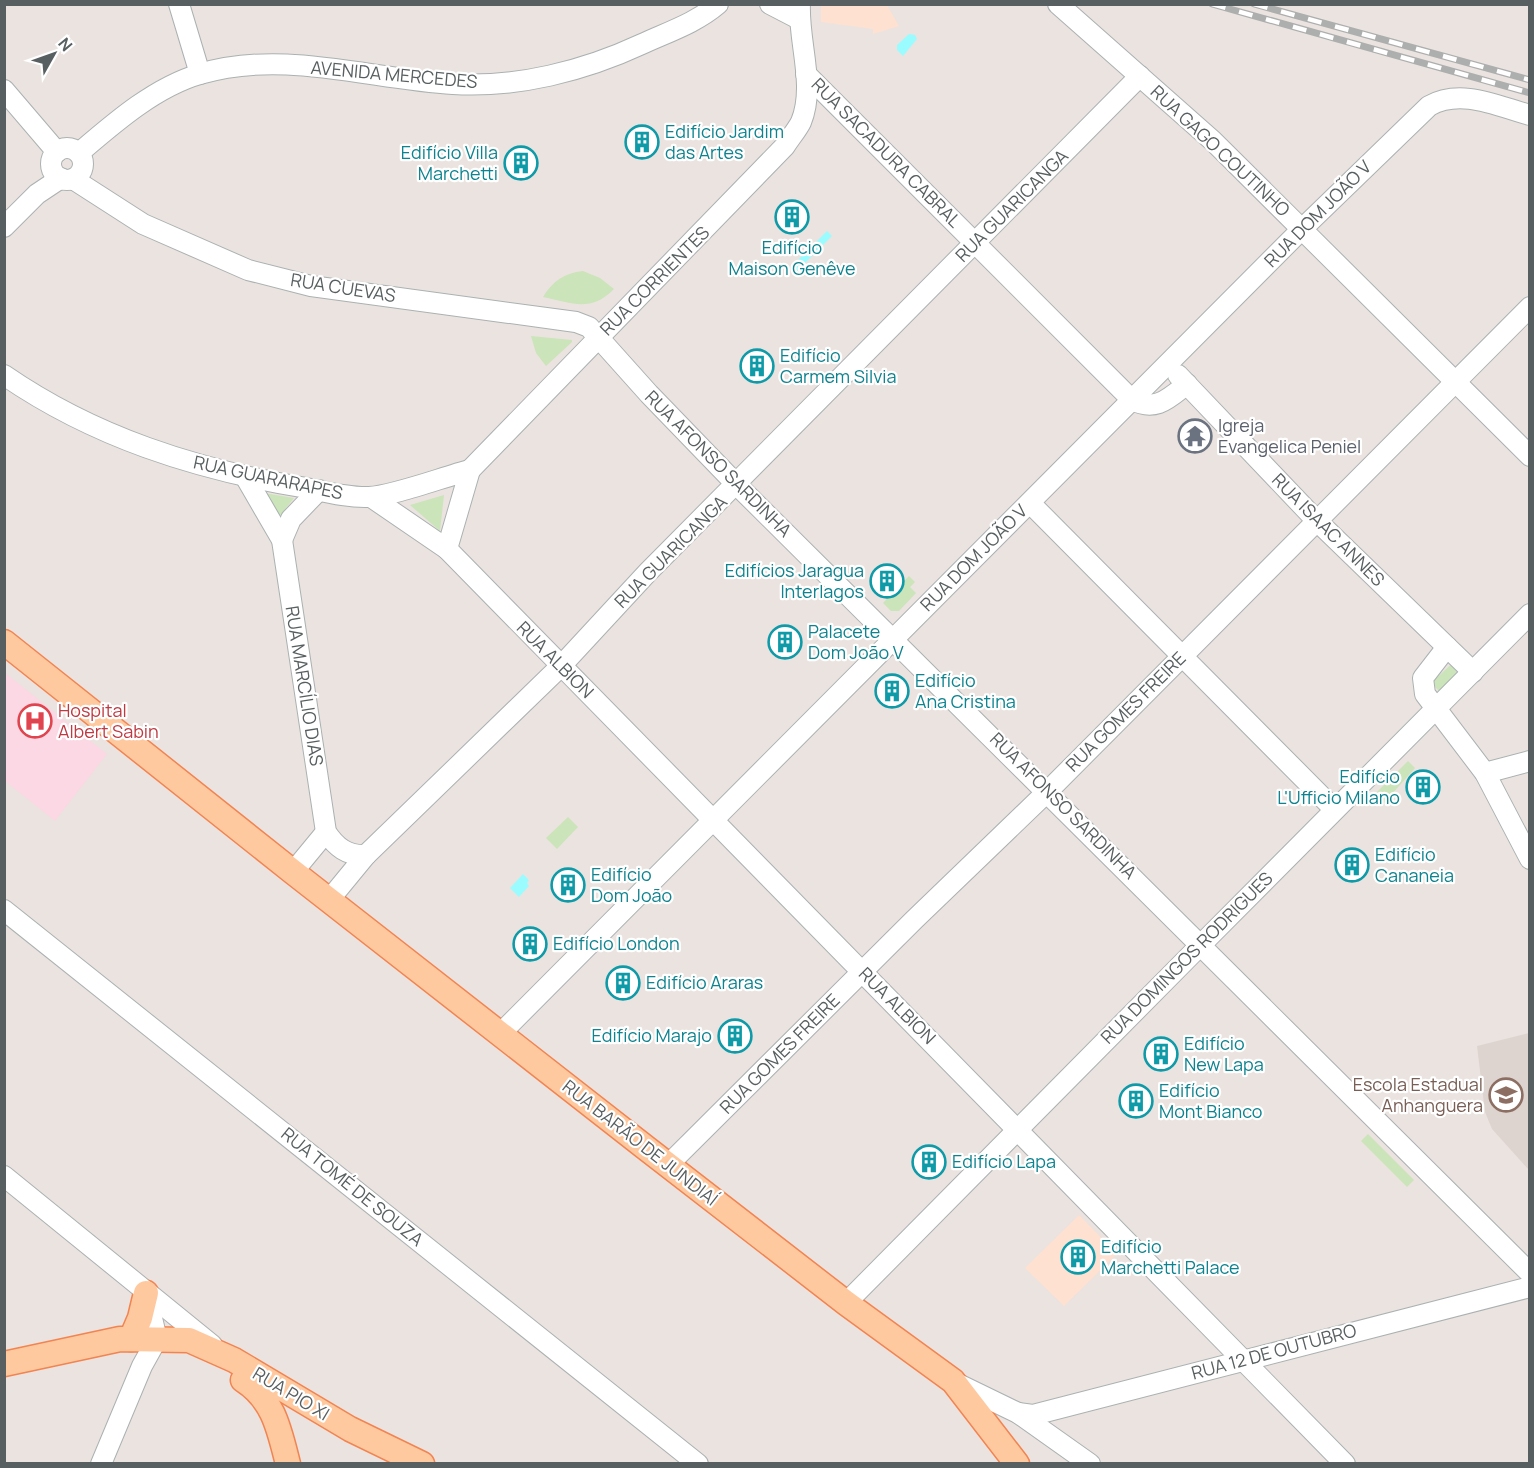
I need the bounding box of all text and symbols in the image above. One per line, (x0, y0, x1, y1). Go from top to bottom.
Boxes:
north arrow (24, 24, 84, 84)
text: N (53, 33, 78, 56)
street label: AVENIDA MERCEDES (310, 55, 478, 93)
street label: RUA SACADURA CABRAL (807, 72, 967, 232)
street label: RUA GAGO COUTINHO (1146, 79, 1296, 221)
place label: Edifício Jardim das Artes (665, 119, 784, 164)
building icon: Edifício Jardim das Artes (624, 124, 660, 160)
place label: Edifício Villa Marchetti (401, 140, 498, 185)
street label: RUA GUARICANGA (950, 143, 1073, 267)
building icon: Edifício Villa Marchetti (503, 145, 539, 181)
street label: RUA DOM JOÃO V (1259, 155, 1376, 272)
building icon: Edifício Maison Genêve (774, 199, 810, 235)
street label: RUA CORRIENTES (594, 220, 714, 340)
place label: Edifício Maison Genêve (729, 235, 855, 280)
street label: RUA CUEVAS (289, 267, 397, 307)
place label: Edifício Carmem Silvia (780, 343, 897, 388)
building icon: Edifício Carmem Silvia (739, 348, 775, 384)
street label: RUA AFONSO SARDINHA (640, 385, 798, 542)
place label: Igreja Evangelica Peniel (1218, 413, 1361, 458)
temple icon: Igreja Evangelica Peniel (1177, 418, 1213, 454)
street label: RUA GUARARAPES (191, 449, 345, 505)
street label: RUA ISAAC ANNES (1267, 468, 1390, 591)
street label: RUA GUARICANGA (609, 489, 732, 613)
street label: RUA DOM JOÃO V (915, 499, 1032, 616)
place label: Edifícios Jaragua Interlagos (725, 558, 864, 603)
building icon: Edifícios Jaragua Interlagos (869, 563, 905, 599)
street label: RUA MARCÍLIO DIAS (280, 604, 329, 768)
street label: RUA ALBION (512, 616, 599, 703)
place label: Palacete Dom João V (808, 619, 904, 664)
building icon: Palacete Dom João V (767, 624, 803, 660)
street label: RUA GOMES FREIRE (1060, 646, 1190, 776)
place label: Edifício Ana Cristina (915, 668, 1016, 713)
building icon: Edifício Ana Cristina (874, 673, 910, 709)
place label: Hospital Albert Sabin (58, 698, 159, 743)
hospital icon: Hospital Albert Sabin (17, 703, 53, 739)
street label: RUA AFONSO SARDINHA (985, 727, 1143, 884)
place label: Edifício L'Ufficio Milano (1277, 764, 1400, 809)
building icon: Edifício L'Ufficio Milano (1405, 769, 1441, 805)
place label: Edifício Cananeia (1375, 842, 1454, 887)
building icon: Edifício Cananeia (1334, 847, 1370, 883)
place label: Edifício Dom João (591, 862, 672, 907)
street label: RUA DOMINGOS RODRIGUES (1095, 866, 1277, 1048)
building icon: Edifício Dom João (550, 867, 586, 903)
building icon: Edifício London (512, 926, 548, 962)
place label: Edifício London (553, 931, 680, 955)
street label: RUA ALBION (854, 962, 941, 1049)
building icon: Edifício Araras (605, 965, 641, 1001)
place label: Edifício Araras (646, 970, 763, 994)
street label: RUA GOMES FREIRE (714, 988, 844, 1118)
building icon: Edifício Marajo (717, 1018, 753, 1054)
place label: Edifício Marajo (591, 1023, 712, 1047)
place label: Edifício New Lapa (1184, 1031, 1264, 1076)
building icon: Edifício New Lapa (1143, 1036, 1179, 1072)
place label: Escola Estadual Anhanguera (1353, 1072, 1483, 1117)
street label: RUA BARÃO DE JUNDIAÍ (558, 1074, 723, 1210)
school or university icon: Escola Estadual Anhanguera (1488, 1077, 1524, 1113)
place label: Edifício Mont Bianco (1159, 1078, 1263, 1123)
building icon: Edifício Mont Bianco (1118, 1083, 1154, 1119)
street label: RUA TOMÉ DE SOUZA (277, 1121, 429, 1251)
building icon: Edifício Lapa (911, 1144, 947, 1180)
place label: Edifício Lapa (952, 1149, 1056, 1173)
place label: Edifício Marchetti Palace (1101, 1234, 1240, 1279)
building icon: Edifício Marchetti Palace (1060, 1239, 1096, 1275)
street label: RUA 12 DE OUTUBRO (1189, 1317, 1359, 1385)
street label: RUA PIO XI (249, 1361, 334, 1425)

